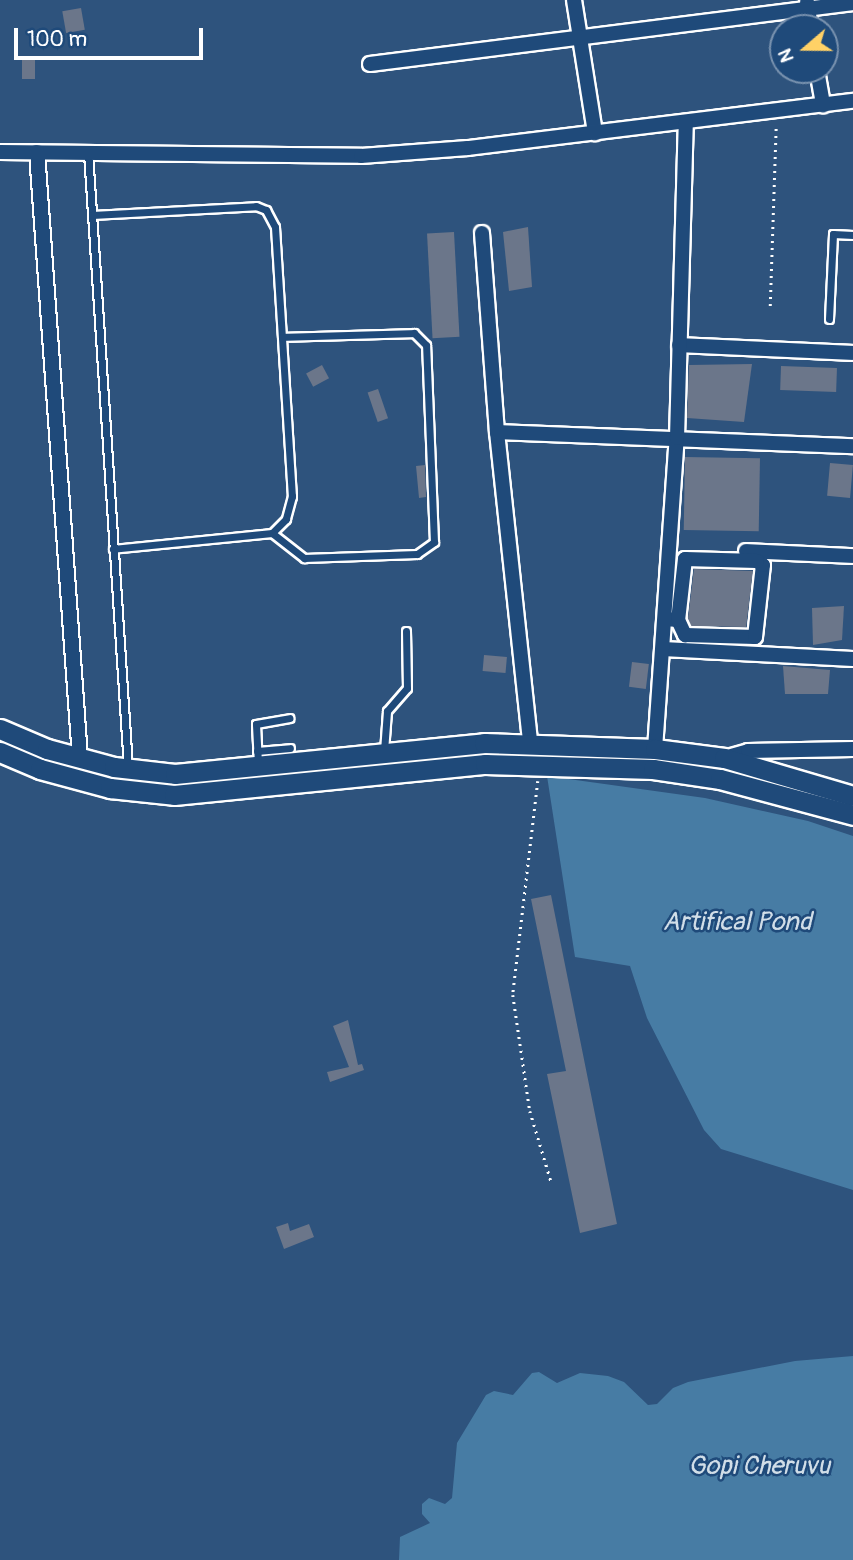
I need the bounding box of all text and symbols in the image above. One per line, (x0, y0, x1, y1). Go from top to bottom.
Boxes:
scale bar (18, 14, 206, 58)
north arrow (769, 14, 839, 84)
text: 100 m (27, 26, 87, 53)
text: N (773, 45, 800, 66)
water label: Artifical Pond (662, 907, 812, 939)
water label: Gopi Cheruvu (688, 1451, 830, 1483)

